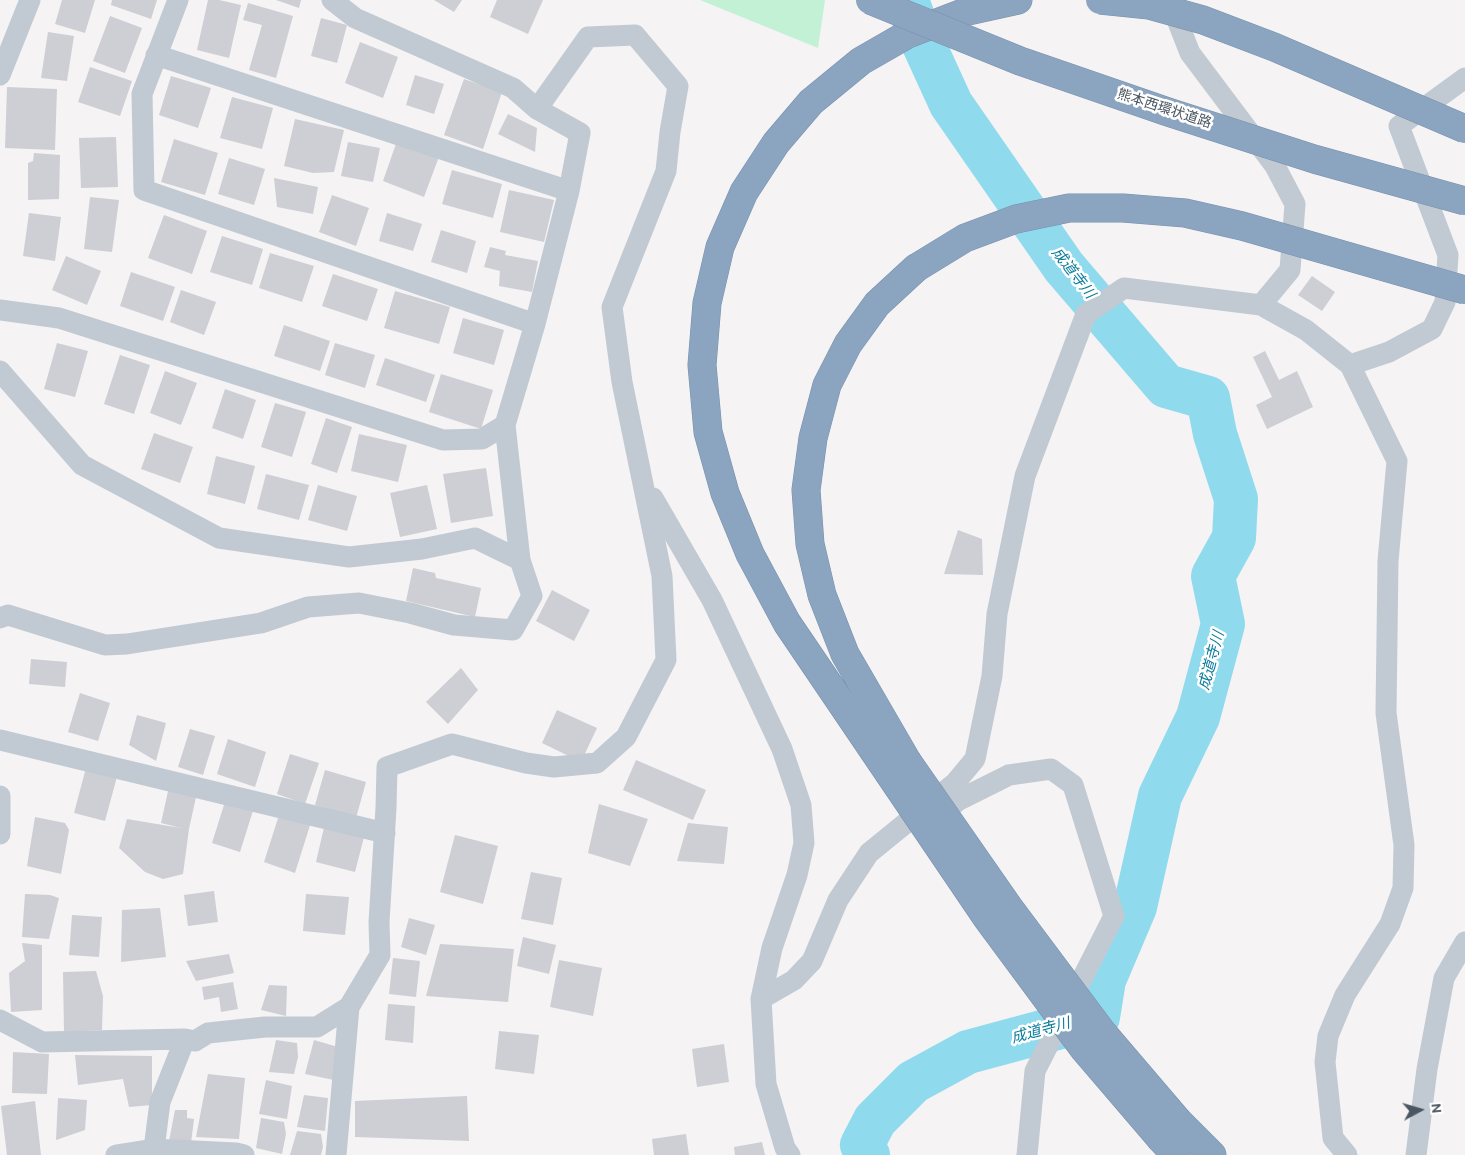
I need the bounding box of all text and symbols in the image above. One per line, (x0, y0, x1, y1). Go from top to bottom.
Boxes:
street label: 熊本西環状道路 (1115, 87, 1213, 133)
water label: 成道寺川 (1046, 245, 1098, 303)
water label: 成道寺川 (1197, 630, 1229, 692)
water label: 成道寺川 (1010, 1016, 1072, 1048)
north arrow (1395, 1085, 1445, 1135)
text: N (1426, 1102, 1444, 1114)

